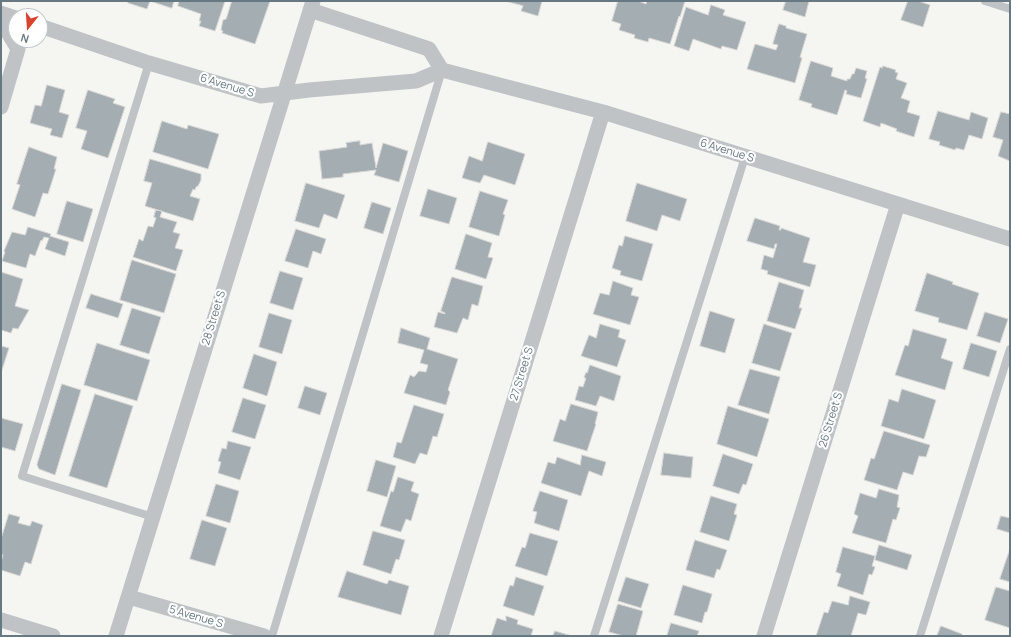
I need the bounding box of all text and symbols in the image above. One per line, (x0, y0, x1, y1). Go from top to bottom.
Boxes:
north arrow (8, 8, 48, 48)
text: N (19, 31, 31, 47)
street label: 6 Avenue S (198, 72, 256, 100)
street label: 6 Avenue S (698, 137, 756, 165)
street label: 28 Street S (199, 289, 229, 347)
street label: 27 Street S (508, 346, 536, 402)
street label: 26 Street S (816, 391, 846, 449)
street label: 5 Avenue S (168, 603, 224, 631)

